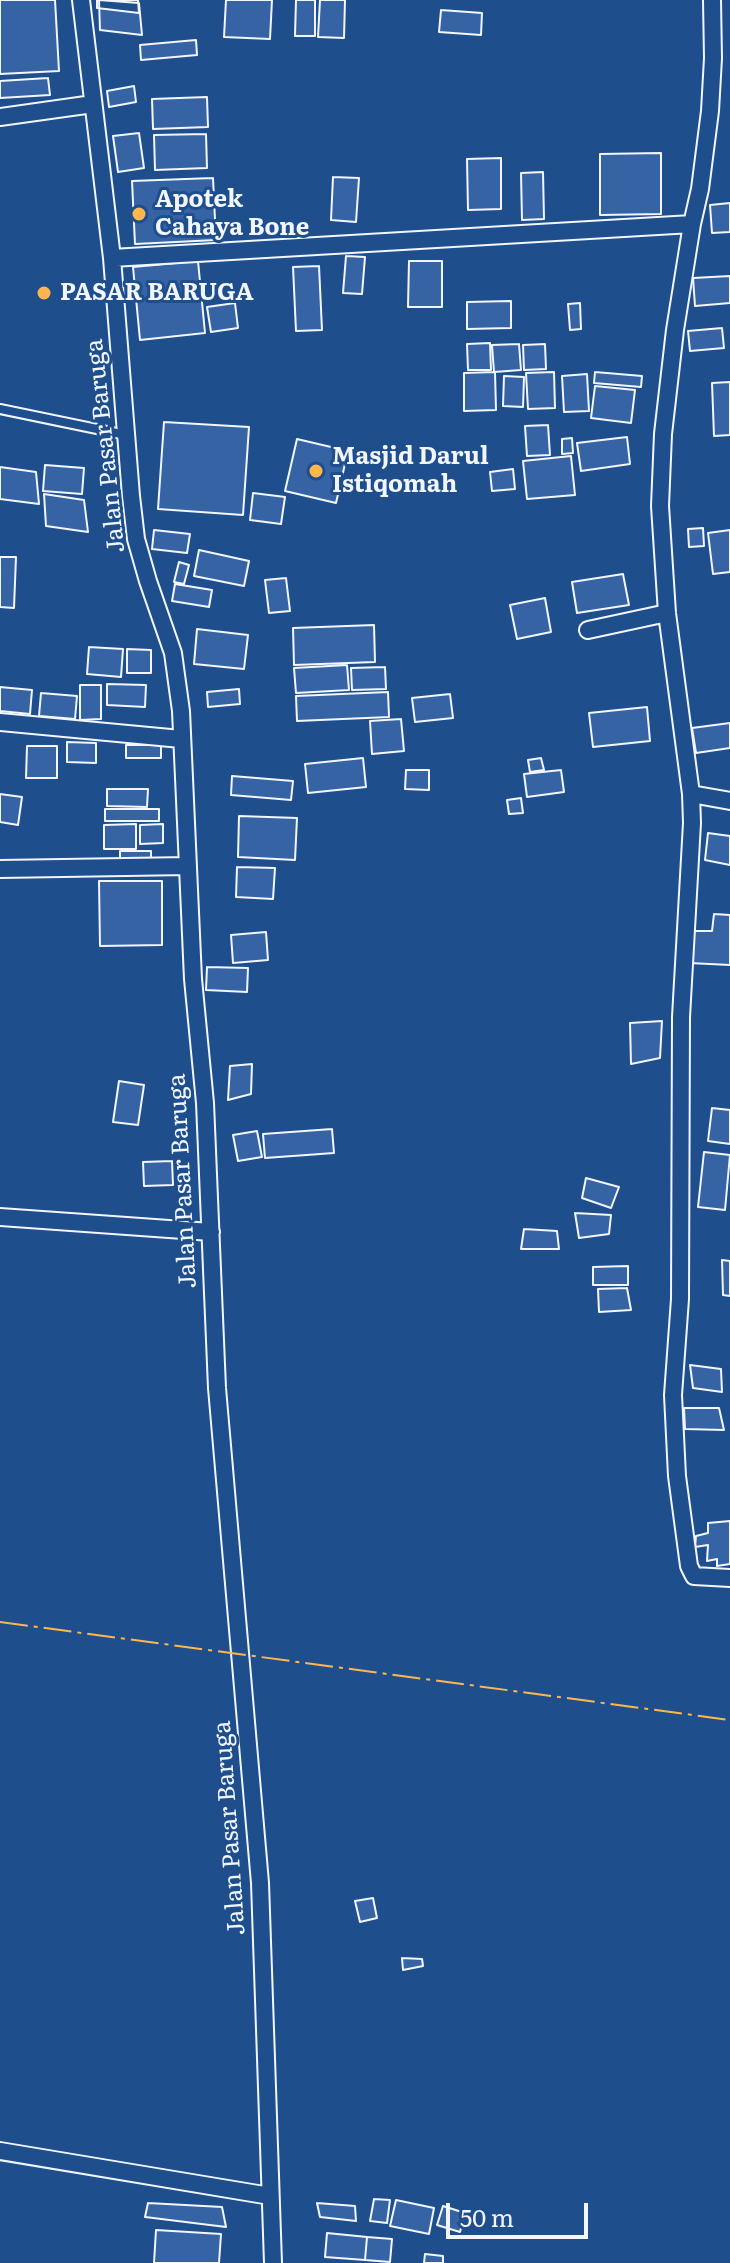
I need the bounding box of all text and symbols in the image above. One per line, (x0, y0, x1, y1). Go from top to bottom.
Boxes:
place label: Apotek Cahaya Bone (155, 186, 309, 242)
marker: Apotek Cahaya Bone (130, 205, 148, 223)
place label: PASAR BARUGA (60, 279, 254, 307)
marker: PASAR BARUGA (35, 284, 53, 302)
street label: Jalan Pasar Baruga (80, 338, 132, 554)
place label: Masjid Darul Istiqomah (332, 443, 489, 499)
marker: Masjid Darul Istiqomah (307, 462, 325, 480)
street label: Jalan Pasar Baruga (163, 1073, 203, 1289)
street label: Jalan Pasar Baruga (208, 1720, 252, 1936)
scale bar (450, 2187, 592, 2237)
text: 50 m (460, 2199, 514, 2234)

